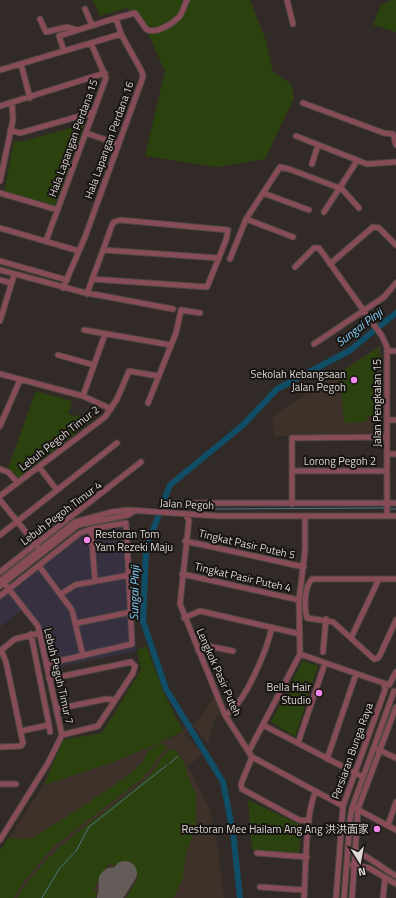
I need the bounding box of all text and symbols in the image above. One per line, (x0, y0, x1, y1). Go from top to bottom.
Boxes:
street label: Hala Lapangan Perdana 15 (44, 77, 102, 199)
street label: Hala Lapangan Perdana 16 (80, 79, 138, 201)
water label: Sungai Pinji (331, 302, 388, 351)
street label: Jalan Pengkalan 15 (369, 359, 385, 447)
place label: Sekolah Kebangsaan Jalan Pegoh (251, 366, 346, 395)
marker: Sekolah Kebangsaan Jalan Pegoh (349, 375, 359, 385)
street label: Lebuh Pegoh Timur 2 (15, 401, 103, 475)
street label: Lorong Pegoh 2 (304, 453, 376, 469)
street label: Lebuh Pegoh Timur 4 (17, 477, 105, 549)
street label: Jalan Pegoh (159, 495, 215, 513)
street label: Tingkat Pasir Puteh 5 (197, 525, 297, 563)
place label: Restoran Tom Yam Rezeki Maju (95, 526, 173, 555)
marker: Restoran Tom Yam Rezeki Maju (82, 535, 92, 545)
street label: Tingkat Pasir Puteh 4 (193, 558, 293, 596)
water label: Sungai Pinji (124, 564, 144, 620)
street label: Lebuh Peguh Timur 7 (40, 626, 78, 726)
street label: Lengkok Pasir Puteh (192, 626, 246, 718)
place label: Bella Hair Studio (267, 679, 311, 708)
marker: Bella Hair Studio (314, 688, 324, 698)
street label: Persiaran Bunga Raya (327, 700, 377, 801)
place label: Restoran Mee Hailam Ang Ang 洪洪面家 (182, 821, 369, 837)
marker: Restoran Mee Hailam Ang Ang 洪洪面家 (372, 824, 382, 834)
north arrow (340, 842, 380, 882)
text: N (357, 863, 367, 880)

